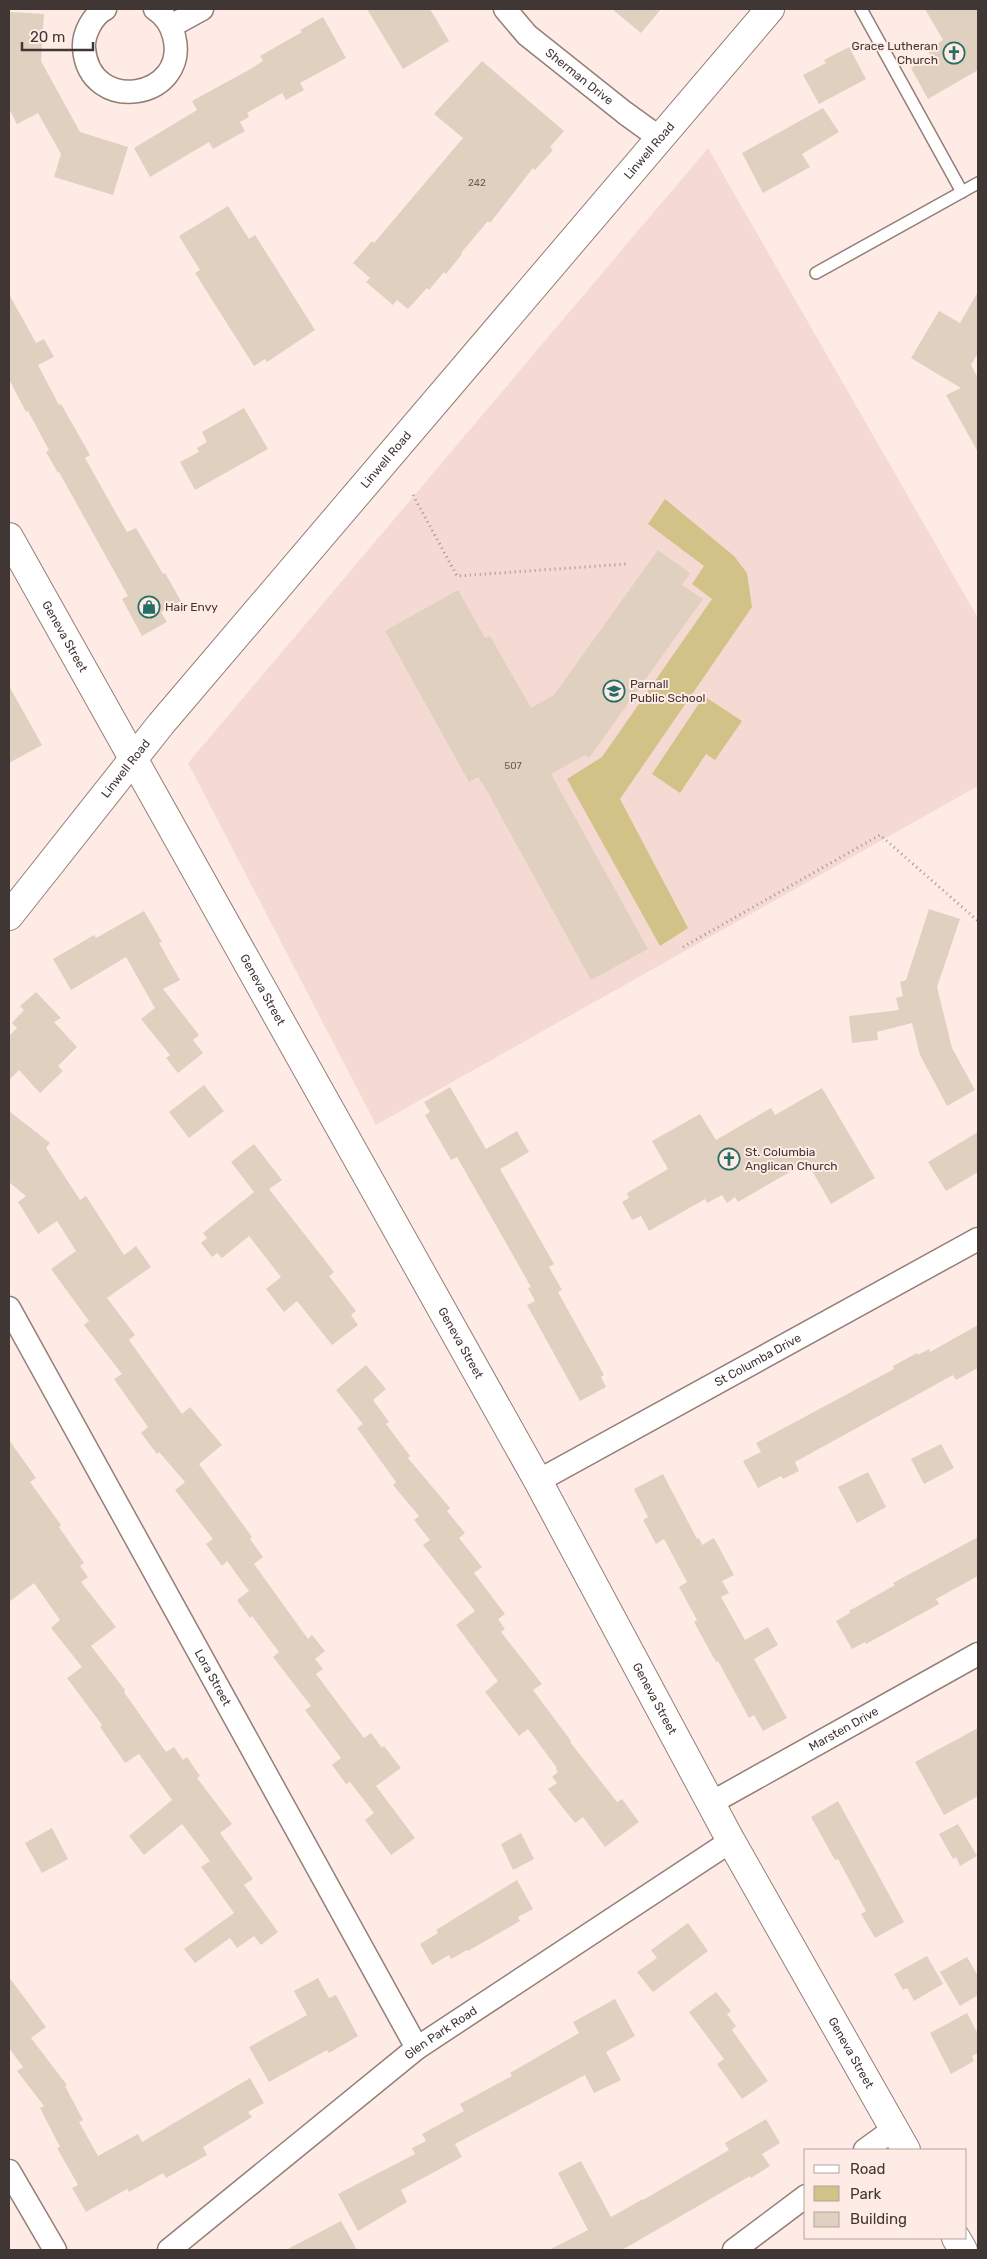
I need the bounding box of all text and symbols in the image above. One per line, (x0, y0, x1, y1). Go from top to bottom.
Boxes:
scale bar (22, 20, 94, 52)
text: 20 m (30, 28, 65, 46)
place label: Grace Lutheran Church (852, 39, 938, 67)
church icon: Grace Lutheran Church (942, 41, 966, 65)
street label: Sherman Drive (543, 46, 616, 108)
street label: Linwell Road (621, 119, 677, 182)
house number: 242 (468, 177, 486, 189)
street label: Linwell Road (358, 428, 414, 491)
shop icon: Hair Envy (137, 595, 161, 619)
street label: Geneva Street (39, 598, 90, 675)
place label: Hair Envy (165, 600, 218, 614)
place label: Parnall Public School (630, 677, 706, 705)
school or university icon: Parnall Public School (602, 679, 626, 703)
street label: Linwell Road (98, 737, 153, 801)
house number: 507 (504, 760, 522, 772)
street label: Geneva Street (237, 952, 288, 1028)
place label: St. Columbia Anglican Church (745, 1145, 838, 1173)
church icon: St. Columbia Anglican Church (717, 1147, 741, 1171)
street label: Geneva Street (435, 1305, 486, 1381)
street label: St Columba Drive (712, 1331, 804, 1389)
street label: Lora Street (192, 1647, 234, 1708)
street label: Geneva Street (630, 1660, 680, 1737)
street label: Marsten Drive (807, 1704, 881, 1754)
street label: Glen Park Road (402, 2003, 480, 2062)
street label: Geneva Street (825, 2015, 877, 2091)
legend (804, 2149, 967, 2239)
text: Road (850, 2160, 886, 2178)
text: Park (850, 2185, 881, 2203)
text: Building (850, 2210, 907, 2228)

